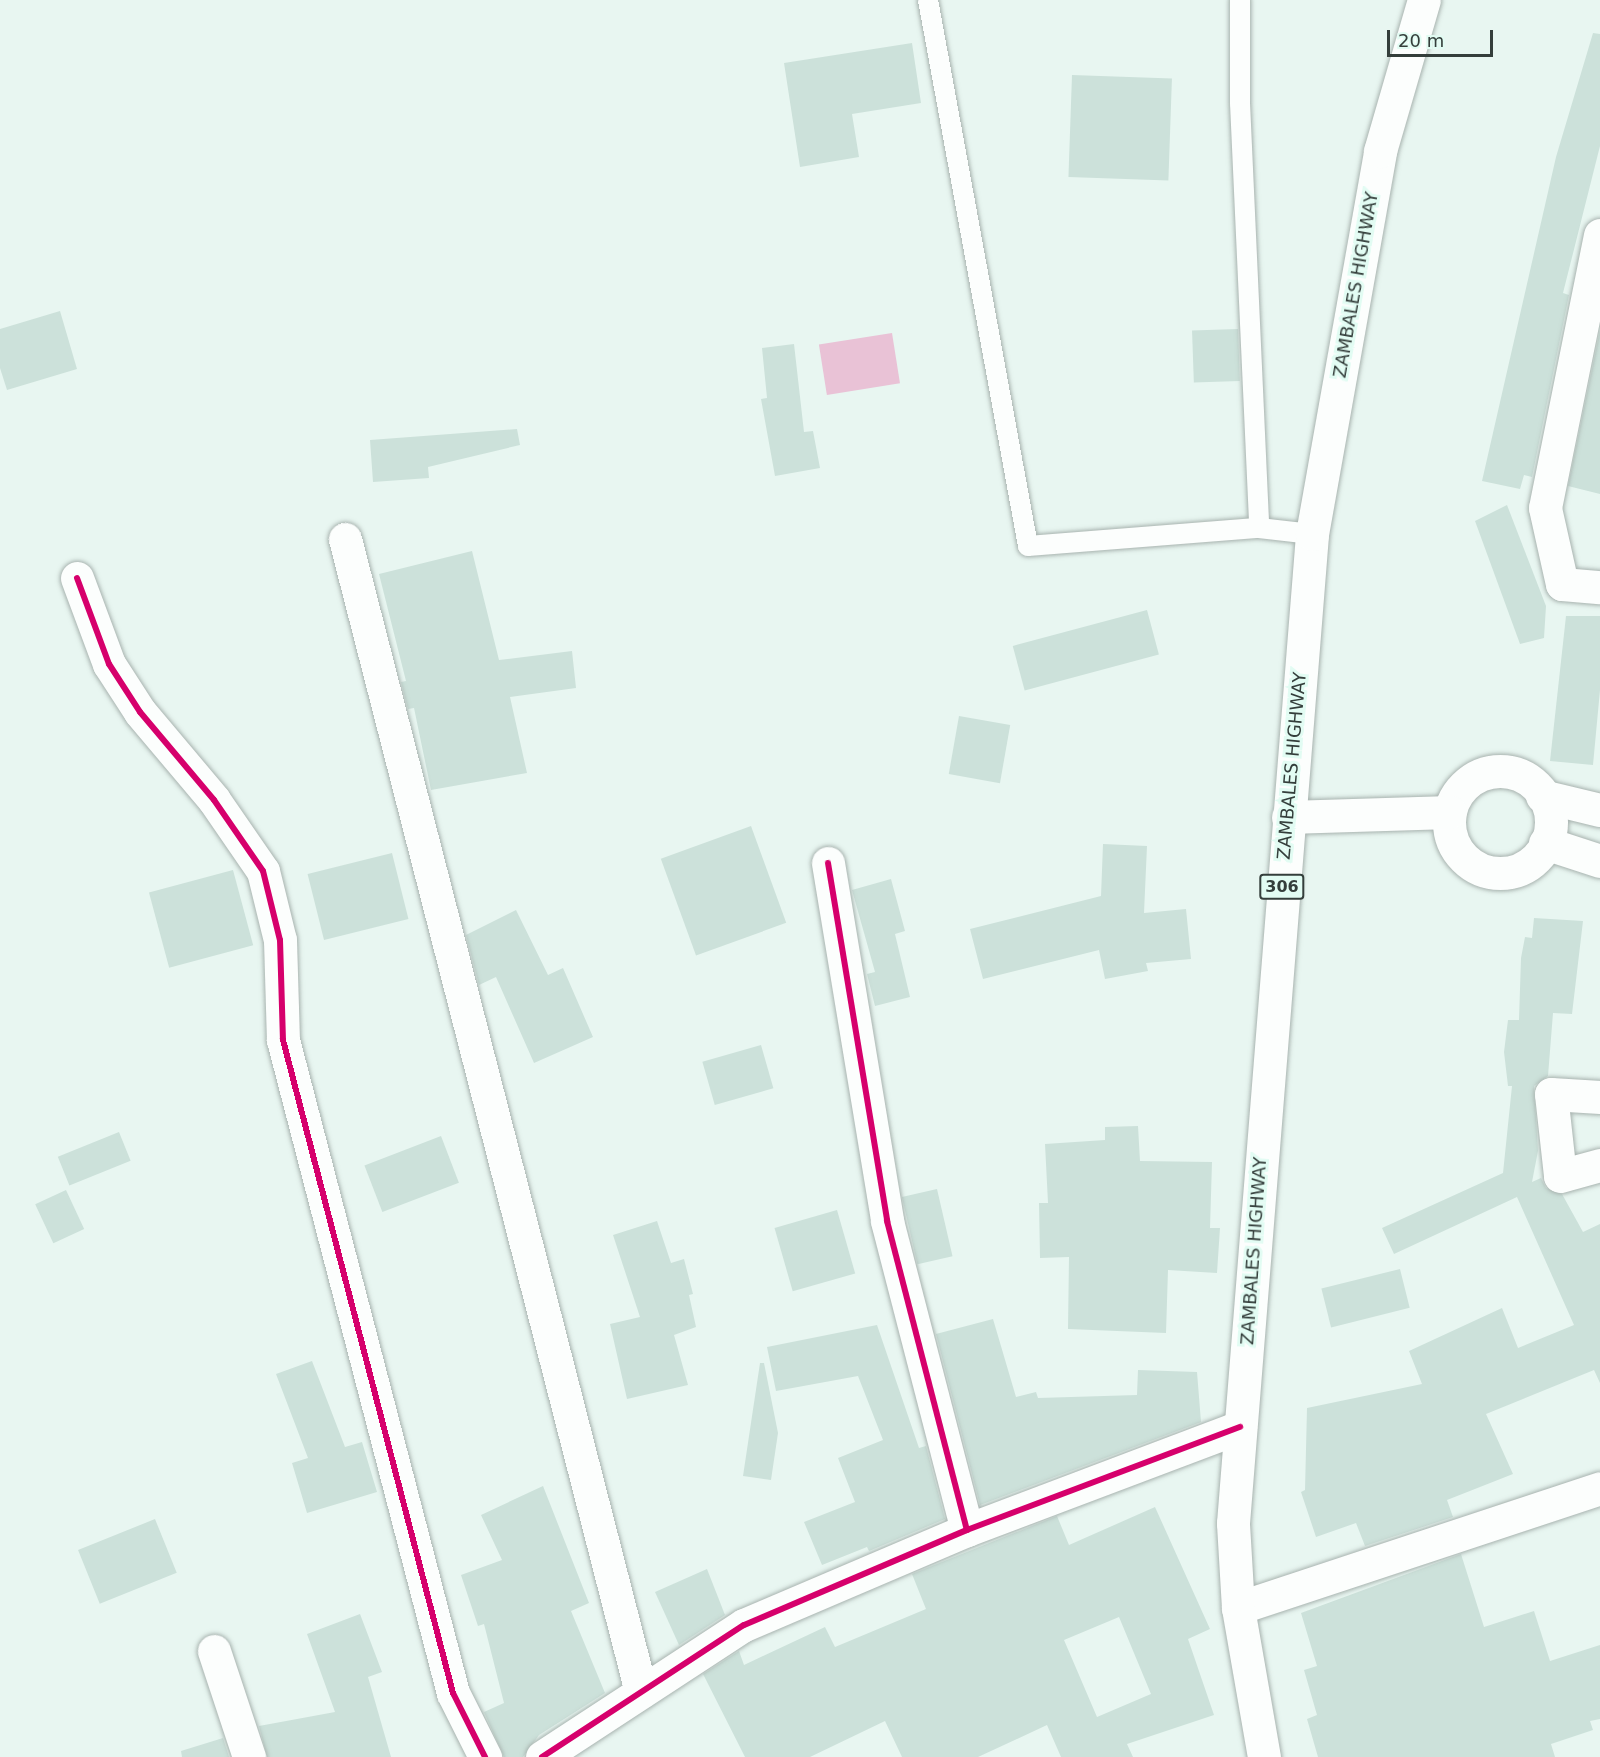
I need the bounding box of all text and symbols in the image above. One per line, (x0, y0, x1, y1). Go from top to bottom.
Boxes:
scale bar (1390, 18, 1496, 56)
text: 20 m (1398, 30, 1444, 51)
street label: ZAMBALES HIGHWAY (1329, 190, 1383, 380)
street label: ZAMBALES HIGHWAY (1273, 671, 1311, 861)
road number: 306 (1258, 874, 1306, 900)
street label: ZAMBALES HIGHWAY (1237, 1156, 1271, 1346)

